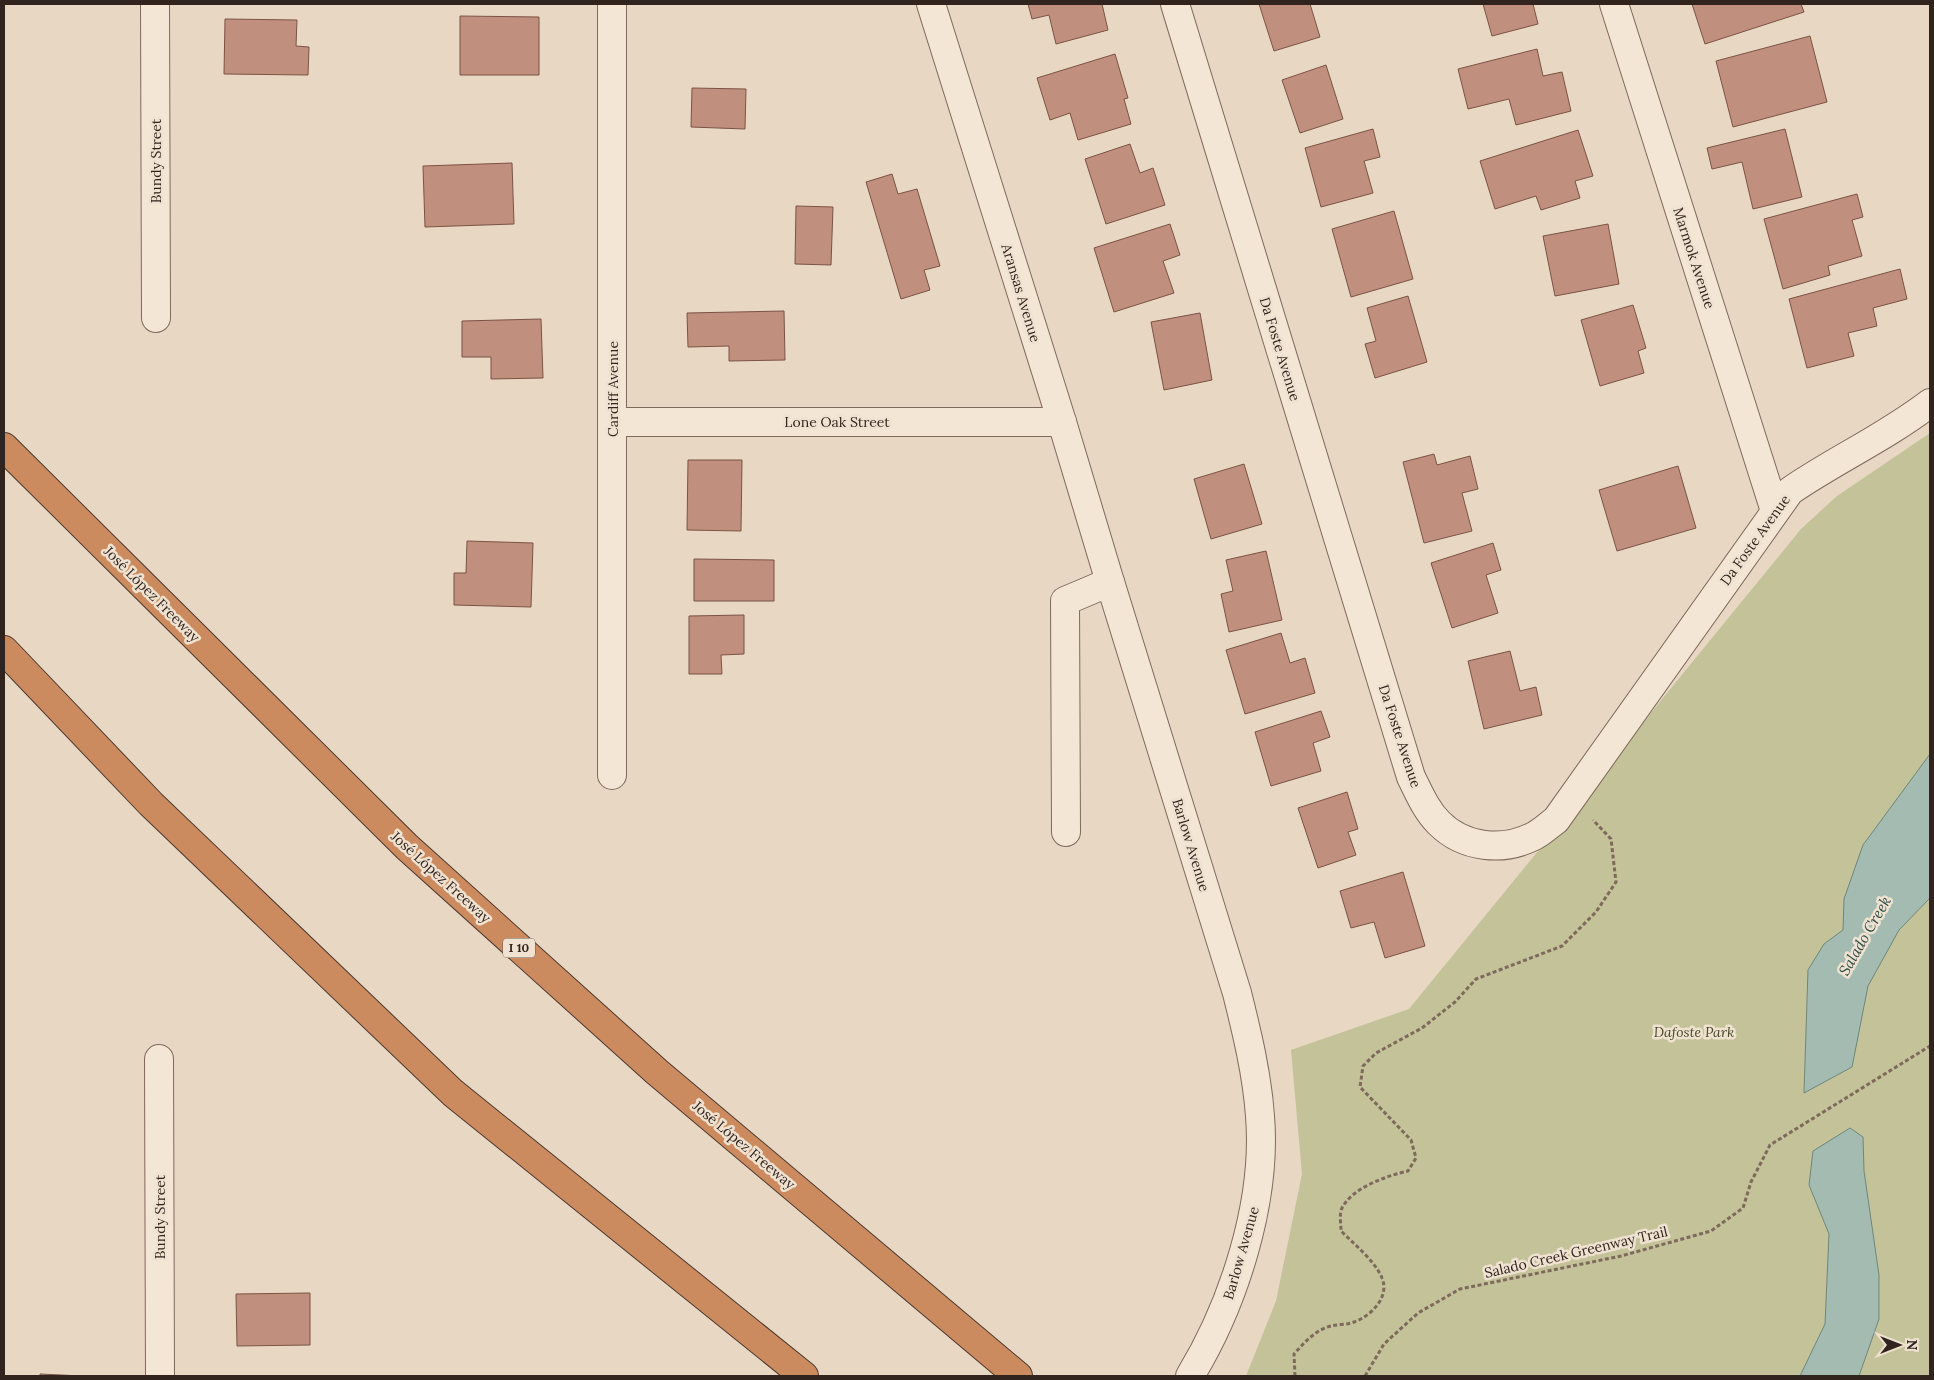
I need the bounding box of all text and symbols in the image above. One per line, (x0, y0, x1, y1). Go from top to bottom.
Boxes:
street label: Bundy Street (147, 118, 165, 203)
street label: Marmok Avenue (1669, 205, 1719, 311)
street label: Aransas Avenue (997, 241, 1045, 345)
street label: Da Foste Avenue (1256, 295, 1304, 403)
street label: Cardiff Avenue (604, 341, 622, 437)
street label: Lone Oak Street (784, 413, 890, 431)
street label: Da Foste Avenue (1716, 491, 1794, 589)
street label: José López Freeway (100, 542, 204, 646)
street label: Da Foste Avenue (1375, 682, 1425, 790)
street label: Barlow Avenue (1168, 796, 1214, 894)
street label: José López Freeway (387, 827, 495, 927)
water label: Salado Creek (1834, 893, 1895, 979)
road number: I 10 (503, 938, 535, 958)
park label: Dafoste Park (1654, 1023, 1734, 1041)
street label: José López Freeway (688, 1096, 799, 1194)
street label: Bundy Street (151, 1174, 169, 1259)
street label: Barlow Avenue (1219, 1204, 1263, 1302)
street label: Salado Creek Greenway Trail (1483, 1222, 1670, 1282)
north arrow (1874, 1320, 1924, 1370)
text: N (1903, 1340, 1921, 1351)

